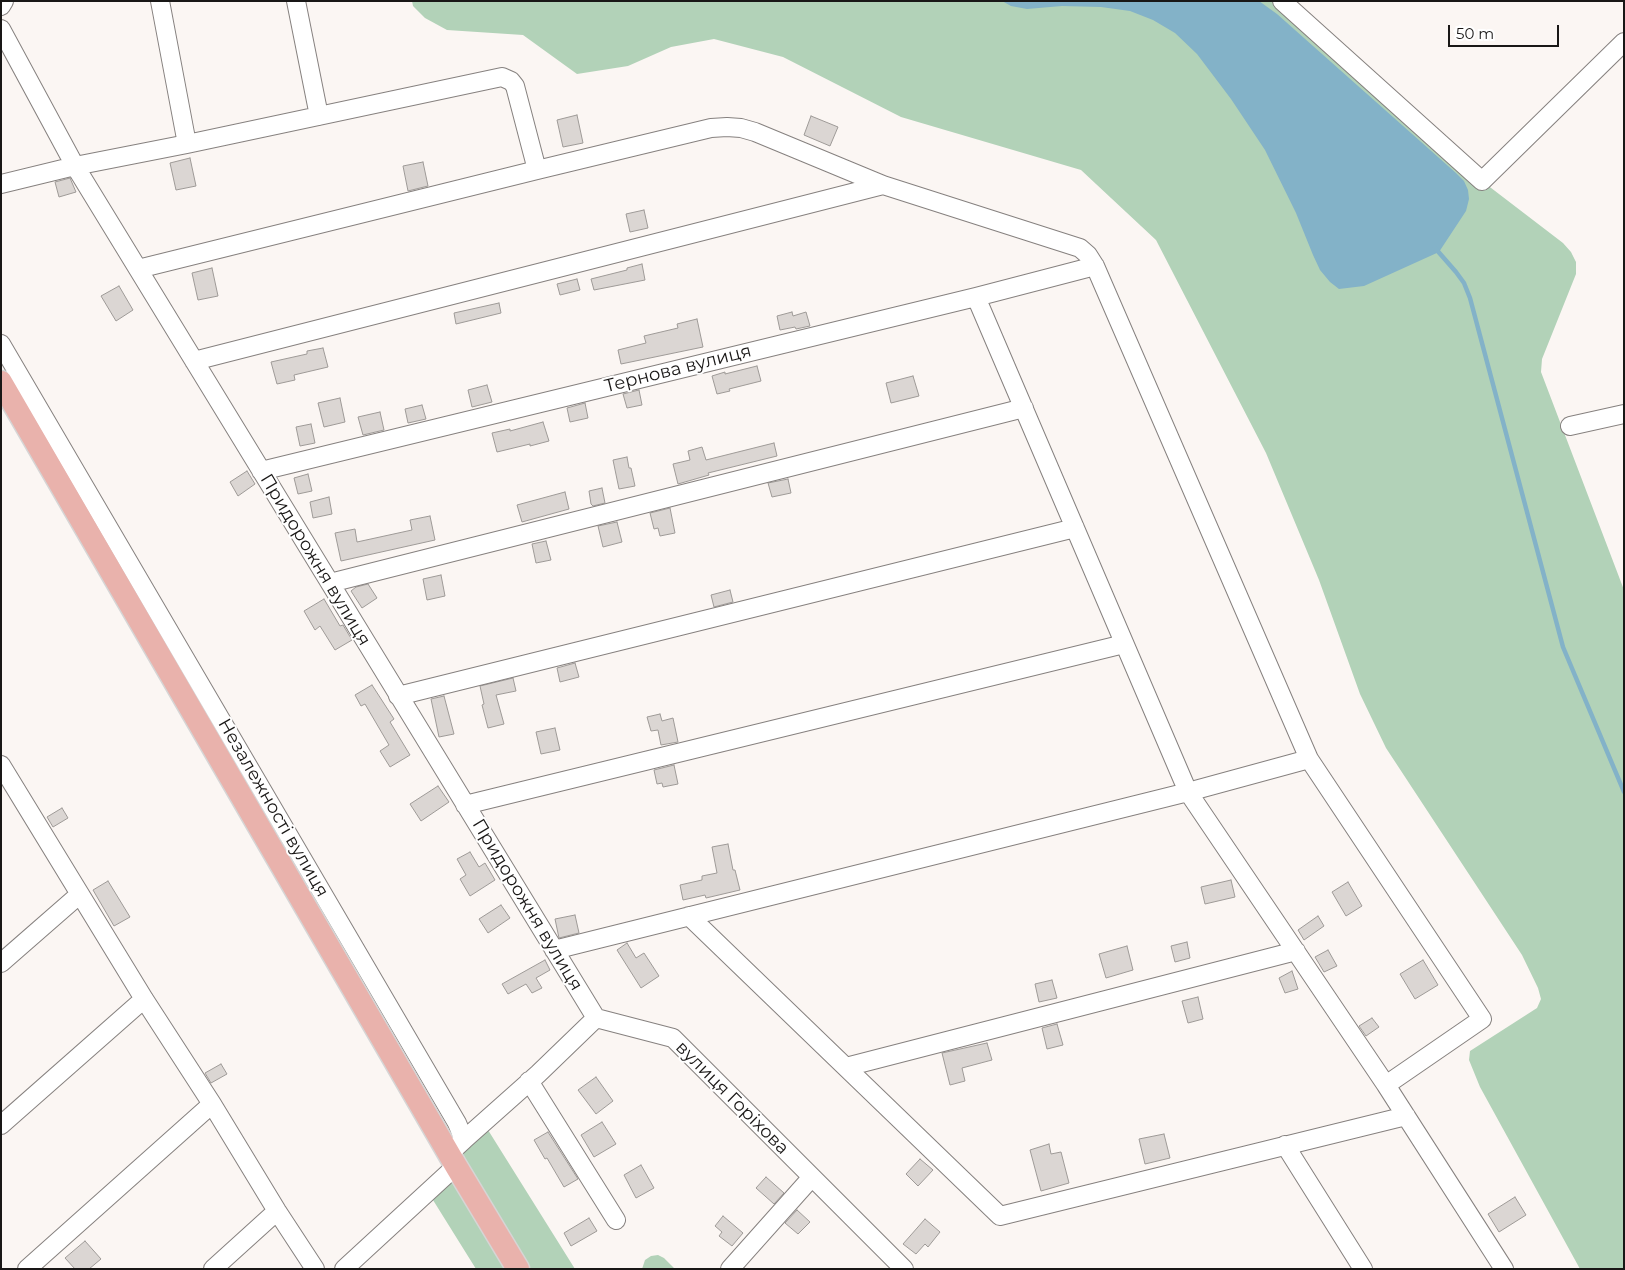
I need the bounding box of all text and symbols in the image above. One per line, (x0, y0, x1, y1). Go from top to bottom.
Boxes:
scale bar (1450, 15, 1561, 47)
text: 50 m (1456, 24, 1494, 43)
street label: Тернова вулиця (602, 340, 754, 398)
street label: Придорожня вулиця (255, 470, 375, 650)
street label: Незалежності вулиця (213, 715, 333, 901)
street label: Придорожня вулиця (467, 815, 587, 995)
street label: вулиця Горіхова (671, 1037, 793, 1159)

